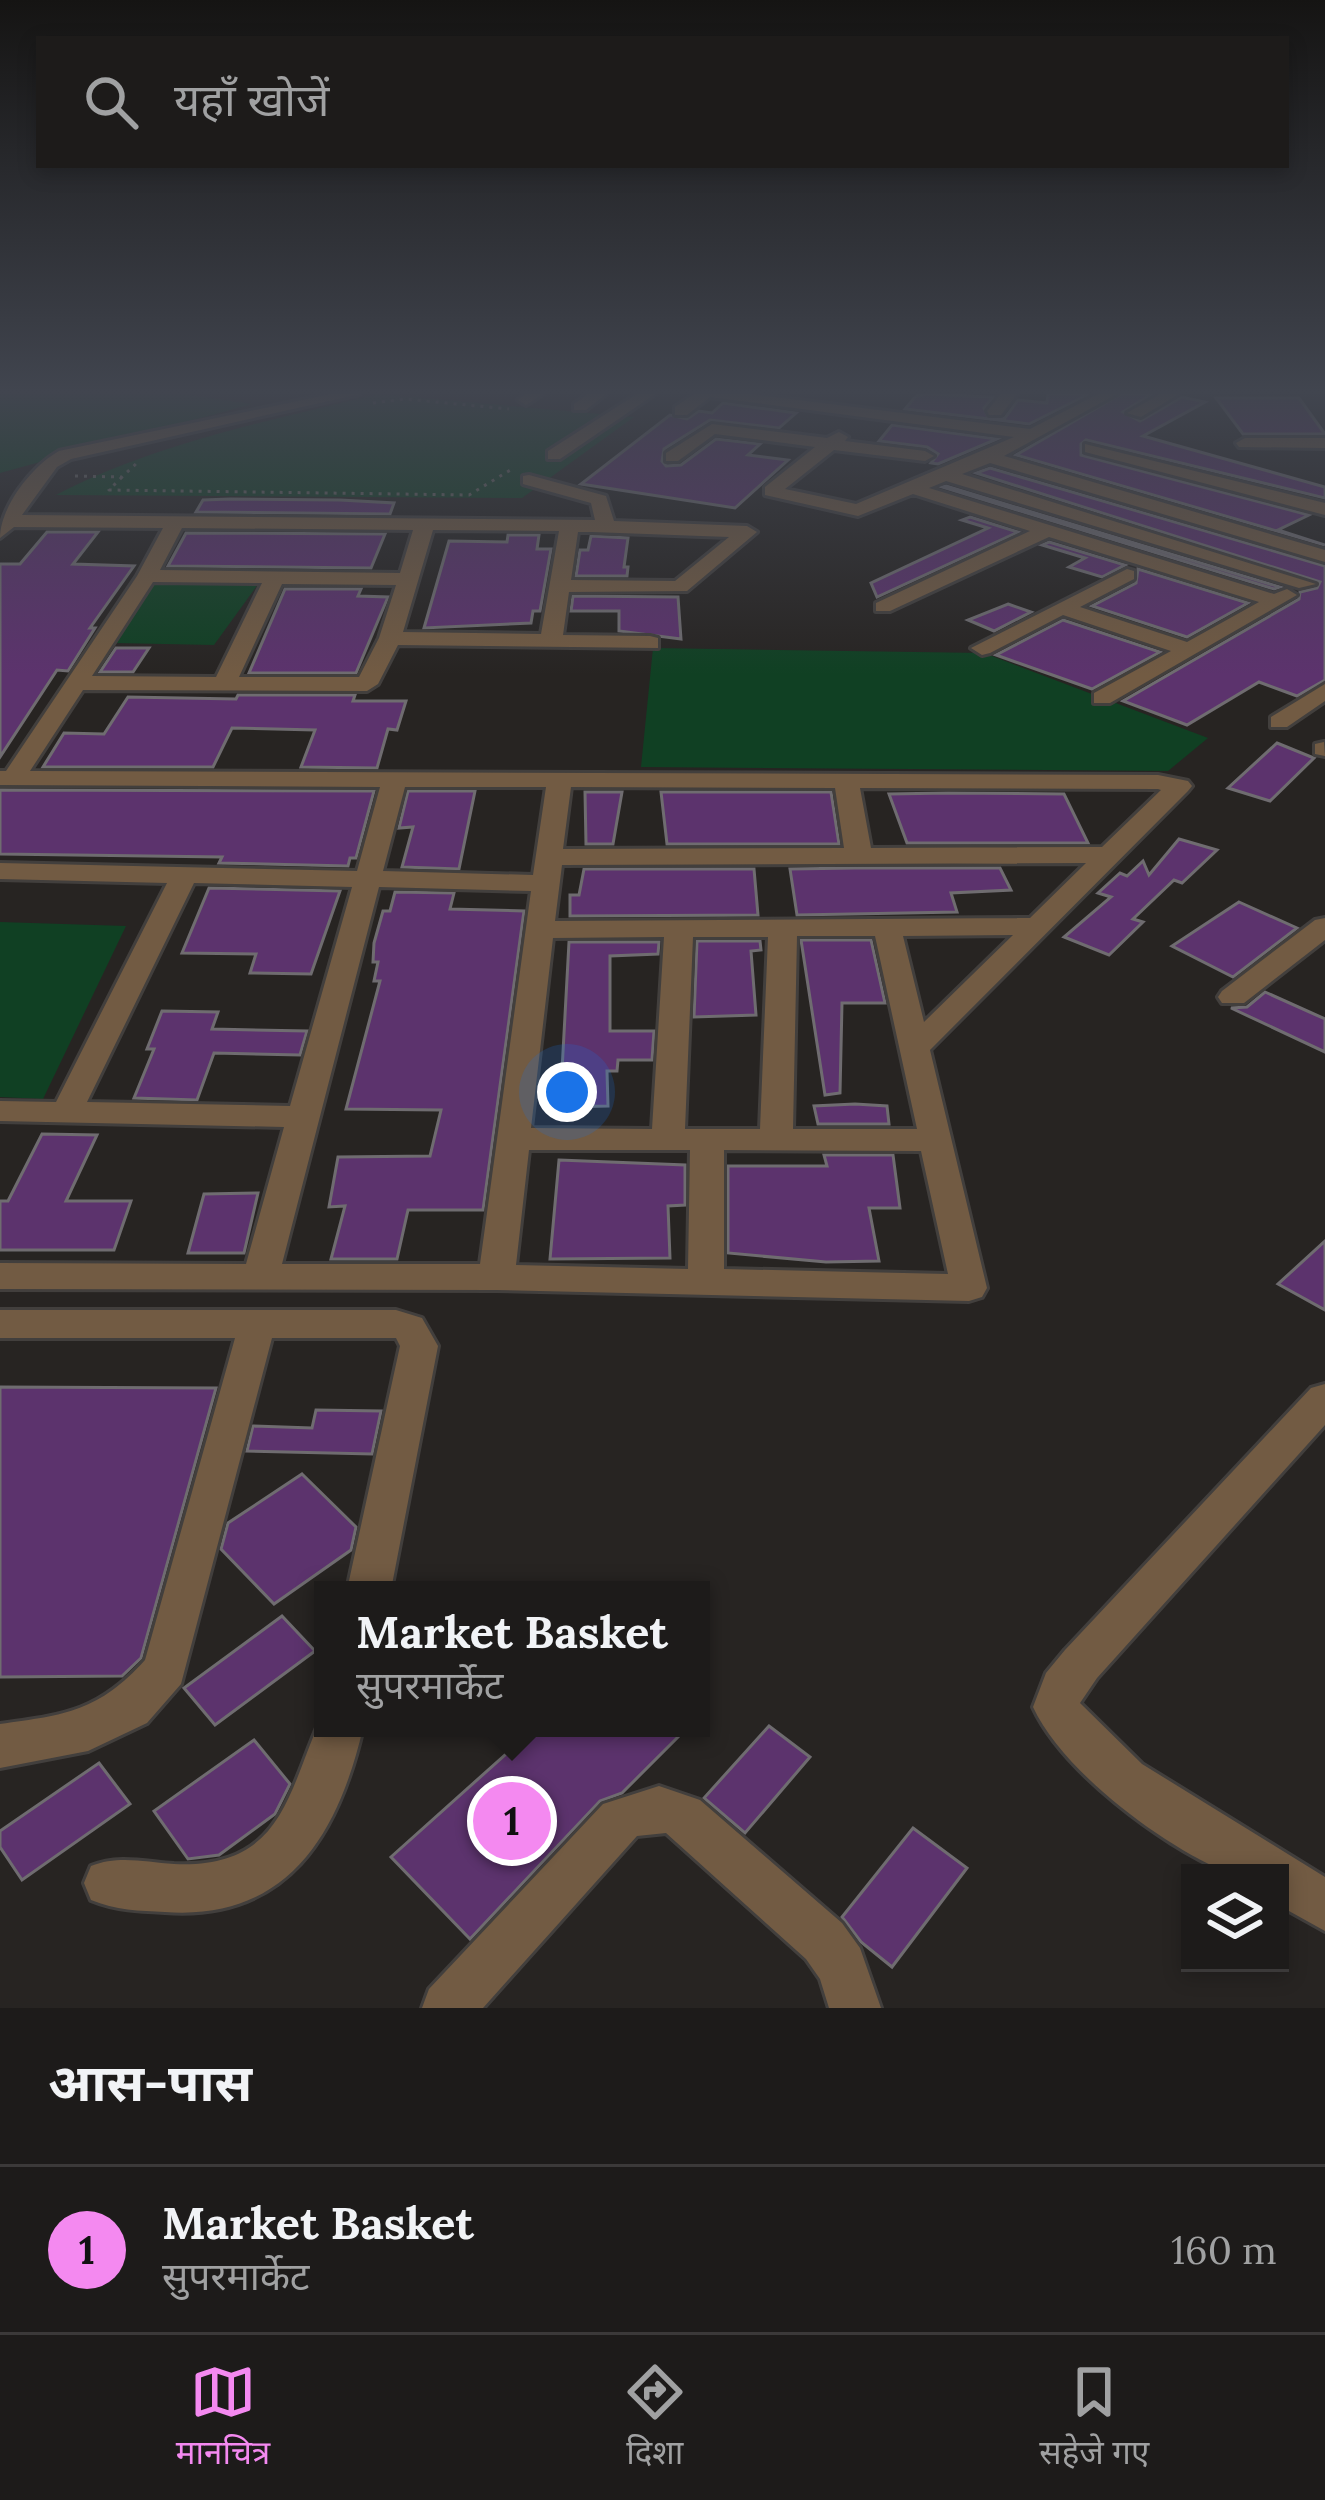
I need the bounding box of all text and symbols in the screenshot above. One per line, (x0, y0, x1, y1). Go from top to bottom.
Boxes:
search box (36, 36, 1289, 168)
icon: search (78, 69, 144, 135)
text: यहाँ खोजें (174, 71, 329, 128)
your location (537, 1062, 597, 1122)
popup (314, 1581, 710, 1737)
text: Market Basket (356, 1603, 668, 1660)
text: सुपरमार्केट (356, 1660, 504, 1710)
pin: 1 (473, 1776, 551, 1866)
map controls (1181, 1864, 1289, 1972)
button: layers (1181, 1864, 1289, 1972)
text: आस-पास (48, 2050, 252, 2115)
text: Market Basket (162, 2194, 474, 2251)
text: 1 (79, 2225, 95, 2275)
text: 160 m (1171, 2225, 1277, 2275)
text: सुपरमार्केट (162, 2251, 310, 2301)
tab: मानचित्र (176, 2359, 270, 2477)
tab: दिशा (622, 2359, 688, 2477)
tab: सहेजे गए (1039, 2359, 1149, 2477)

